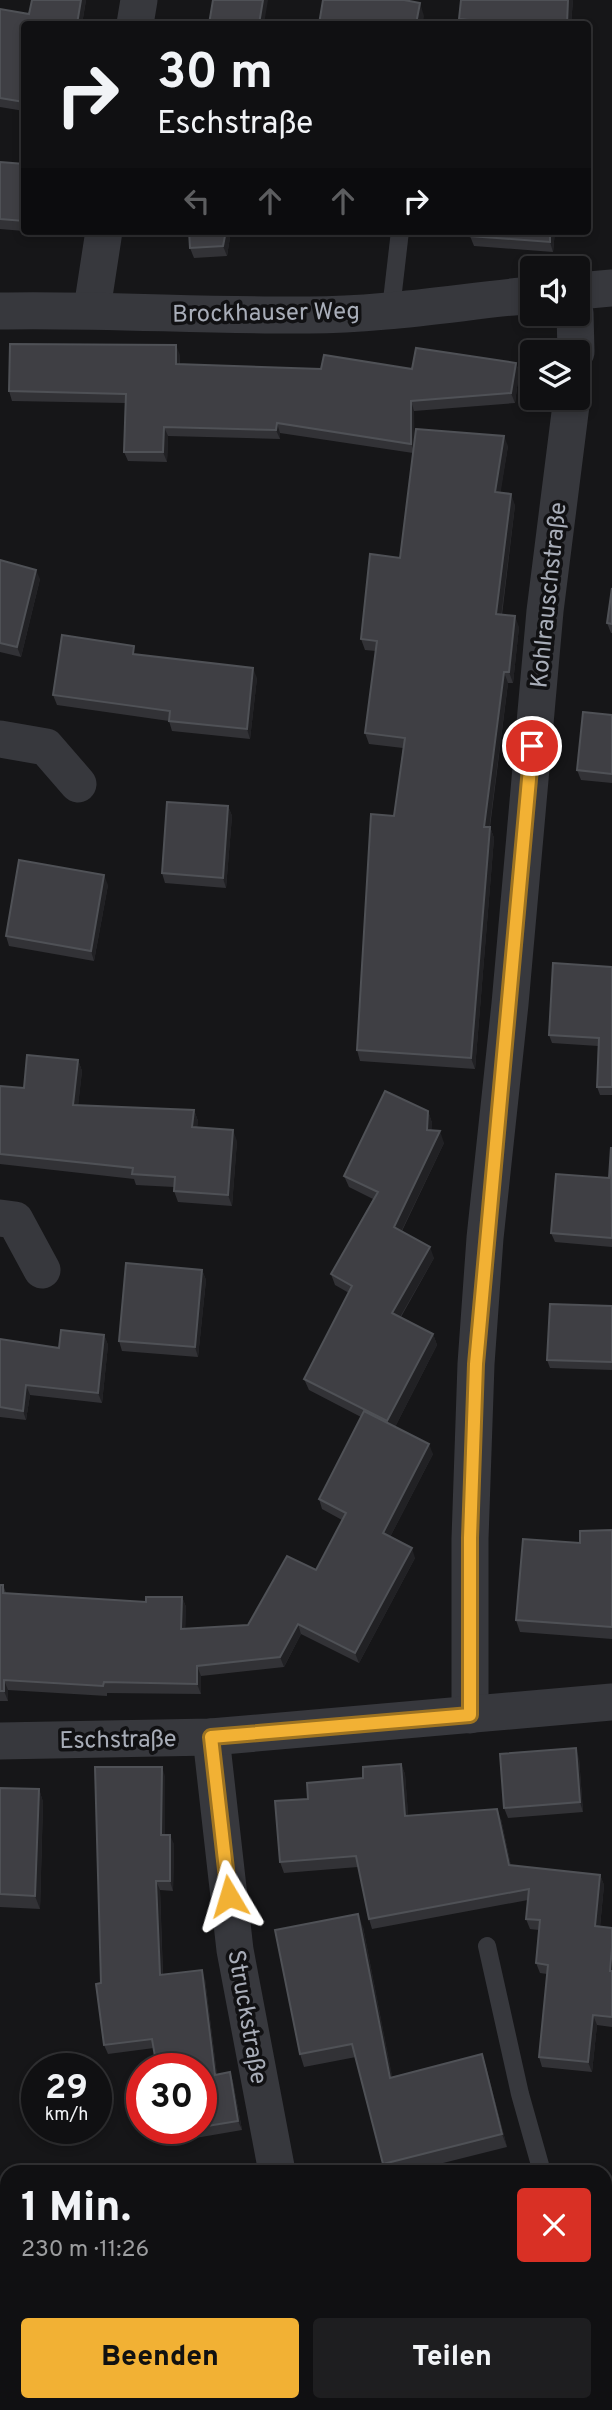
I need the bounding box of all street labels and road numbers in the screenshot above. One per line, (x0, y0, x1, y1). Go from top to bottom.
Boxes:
street label: Brockhauser Weg (172, 297, 360, 331)
street label: Kohlrauschstraße (525, 501, 575, 690)
street label: Eschstraße (59, 1725, 177, 1757)
street label: Struckstraße (219, 1948, 273, 2087)

